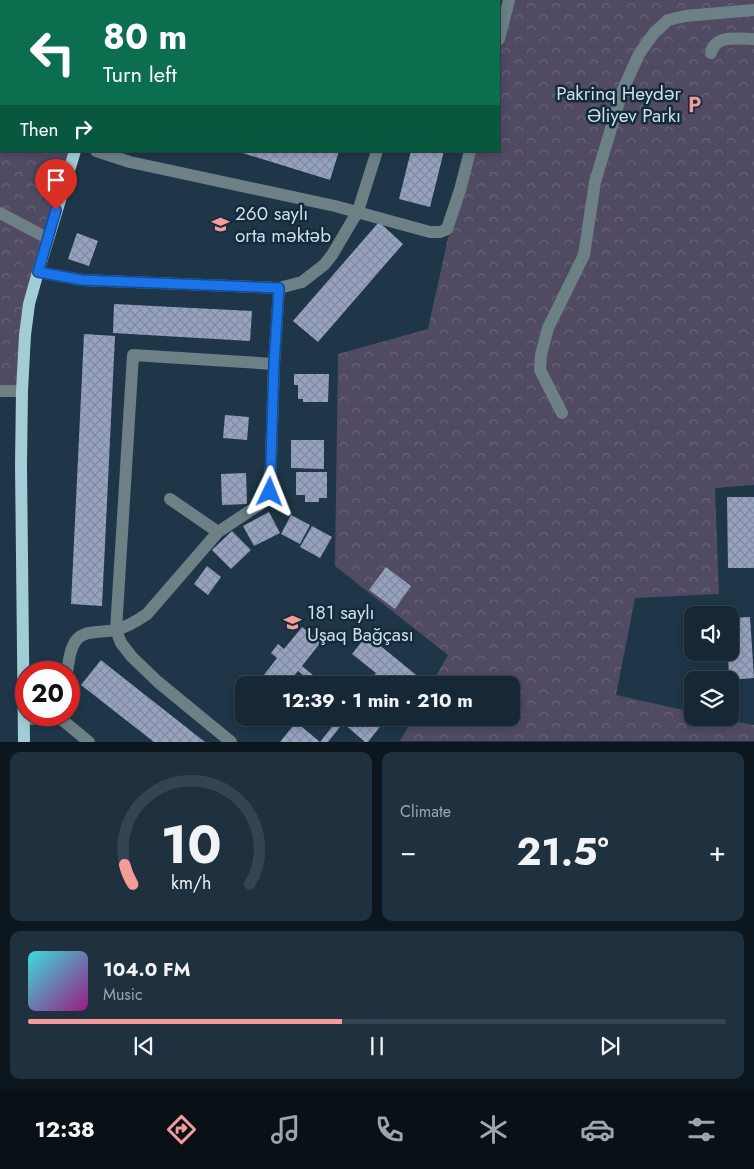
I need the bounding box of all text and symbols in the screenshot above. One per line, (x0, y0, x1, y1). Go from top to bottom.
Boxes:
text: 80 m (103, 12, 187, 62)
icon: left (20, 20, 85, 85)
text: Turn left (103, 58, 177, 90)
place label: Pakrinq Heydər Əliyev Parkı (556, 80, 681, 129)
parking icon: Pakrinq Heydər Əliyev Parkı (685, 94, 705, 114)
icon: right (69, 115, 97, 143)
text: Then (20, 116, 59, 143)
pin (35, 159, 77, 210)
icon: arrive (42, 166, 70, 194)
place label: 260 saylı orta məktəb (235, 200, 331, 249)
school or university icon: 260 saylı orta məktəb (211, 214, 231, 234)
position arrow (243, 465, 295, 517)
place label: 181 saylı Uşaq Bağçası (307, 599, 414, 648)
map controls (684, 606, 739, 726)
button: sound (684, 606, 739, 661)
school or university icon: 181 saylı Uşaq Bağçası (283, 613, 303, 633)
speed limit sign: 20 (15, 661, 80, 726)
button: layers (684, 671, 739, 726)
text: 12:39 · 1 min · 210 m (282, 687, 473, 714)
text: Climate (400, 800, 451, 823)
text: 10 (161, 807, 221, 883)
text: 21.5° (516, 824, 609, 879)
text: − (400, 831, 417, 872)
text: + (709, 831, 726, 872)
text: km/h (171, 870, 211, 896)
text: 104.0 FM (103, 956, 190, 983)
text: Music (103, 983, 143, 1006)
icon: previous (130, 1032, 158, 1060)
icon: pause (363, 1032, 391, 1060)
icon: next (596, 1032, 624, 1060)
icon: directions (164, 1112, 199, 1147)
icon: music (268, 1112, 303, 1147)
icon: phone (372, 1112, 407, 1147)
icon: climate (476, 1112, 511, 1147)
icon: car (580, 1112, 615, 1147)
icon: filters (684, 1112, 719, 1147)
text: 12:38 (35, 1113, 95, 1145)

